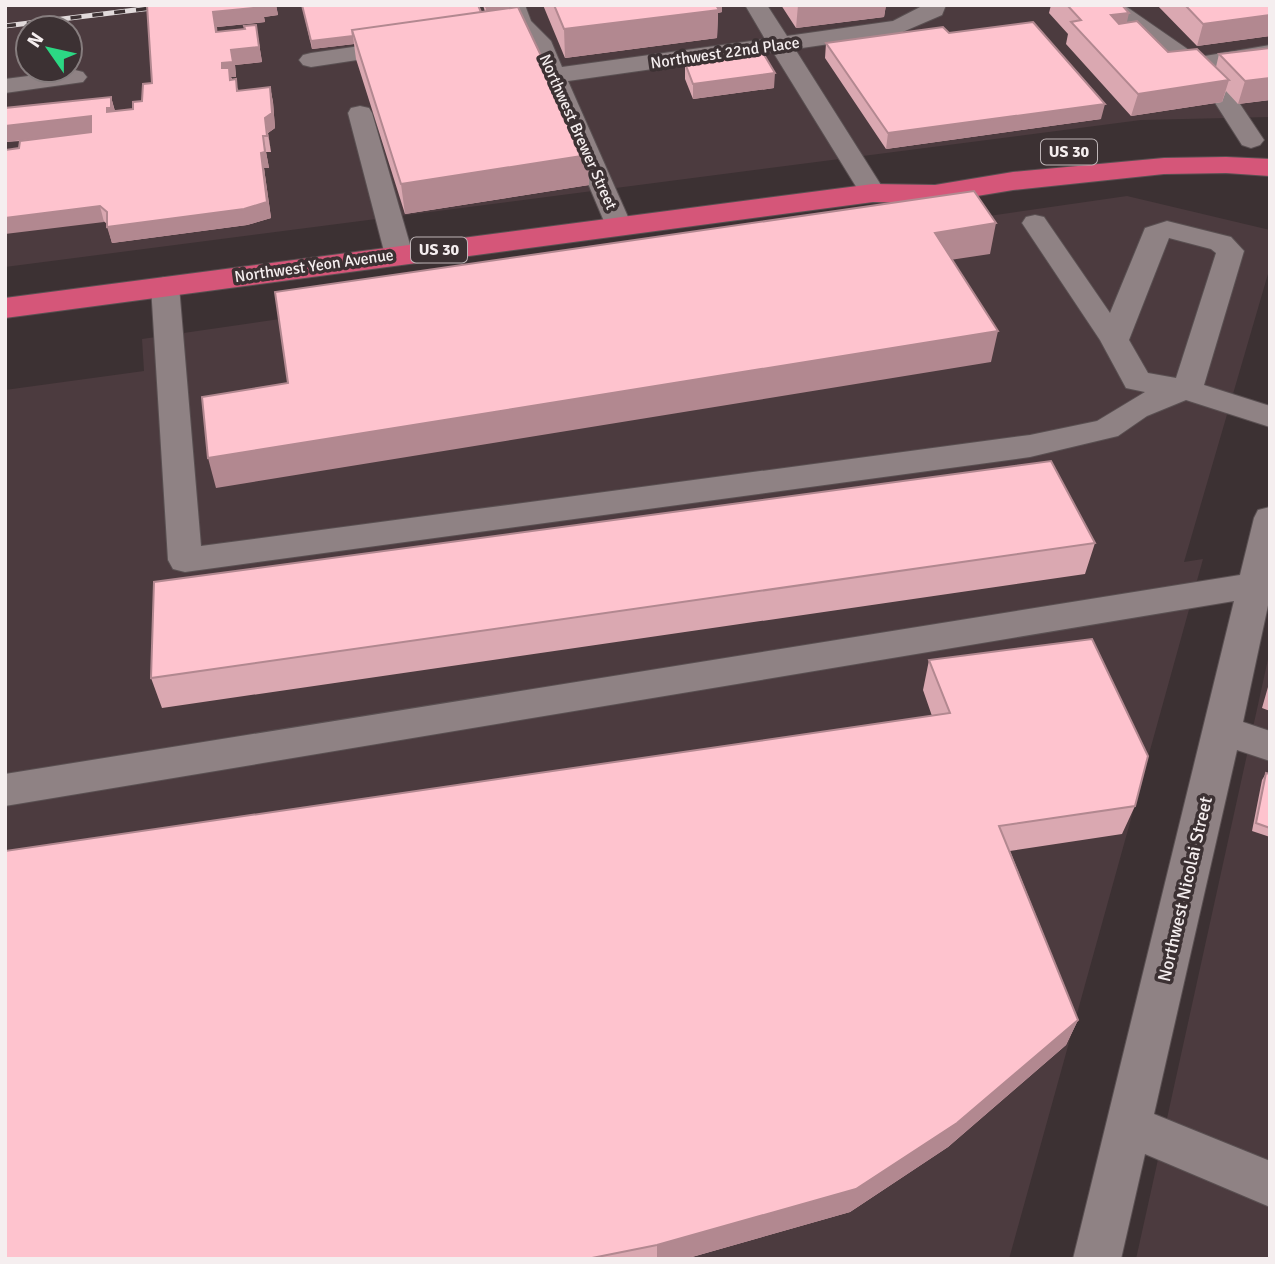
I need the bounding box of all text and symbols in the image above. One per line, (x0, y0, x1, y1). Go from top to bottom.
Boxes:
north arrow (14, 14, 84, 84)
text: N (22, 28, 49, 52)
street label: Northwest 22nd Place (649, 33, 801, 73)
street label: Northwest Brewer Street (535, 51, 622, 213)
road number: US 30 (1041, 140, 1097, 164)
road number: US 30 (411, 238, 467, 262)
street label: Northwest Yeon Avenue (233, 245, 395, 287)
street label: Northwest Nicolai Street (1153, 794, 1217, 984)

